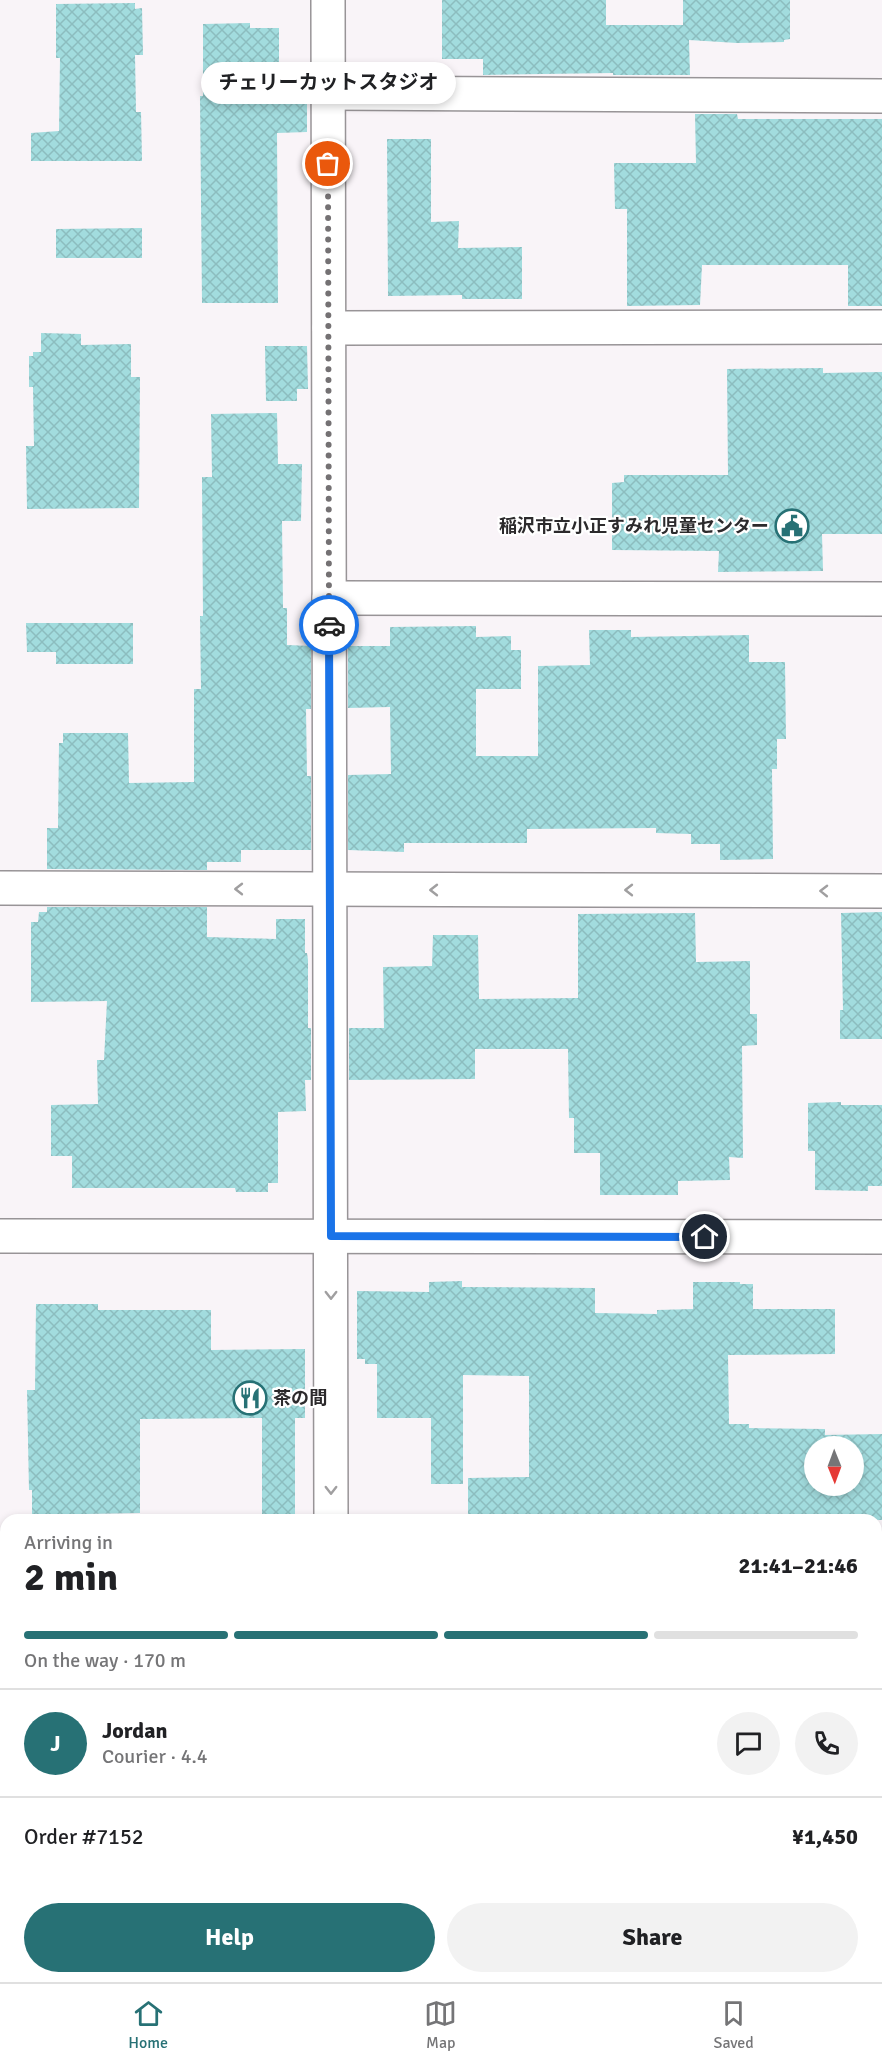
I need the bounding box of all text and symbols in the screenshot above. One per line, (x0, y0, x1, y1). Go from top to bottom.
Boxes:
callout: チェリーカットスタジオ (200, 62, 455, 104)
text: チェリーカットスタジオ (219, 70, 439, 95)
pin (302, 138, 353, 189)
icon: bag (311, 147, 344, 180)
public building icon: 稲沢市立小正すみれ児童センター (774, 508, 810, 544)
place label: 稲沢市立小正すみれ児童センター (499, 515, 769, 537)
courier (299, 595, 359, 655)
icon: car (313, 609, 346, 642)
one-way arrow (234, 883, 243, 895)
one-way arrow (429, 884, 438, 896)
one-way arrow (624, 884, 633, 896)
one-way arrow (819, 885, 828, 897)
pin (679, 1211, 730, 1262)
icon: home (688, 1220, 721, 1253)
one-way arrow (325, 1290, 337, 1299)
restaurant icon: 茶の間 (232, 1380, 268, 1416)
place label: 茶の間 (273, 1387, 327, 1409)
north arrow (804, 1436, 864, 1496)
map controls (804, 1436, 864, 1496)
one-way arrow (325, 1485, 337, 1494)
text: Arriving in (24, 1530, 113, 1555)
text: 21:41–21:46 (739, 1552, 858, 1579)
text: 2 min (24, 1553, 118, 1601)
text: On the way · 170 m (24, 1648, 186, 1673)
button: chat (717, 1712, 780, 1775)
button: phone (795, 1712, 858, 1775)
text: Jordan (102, 1717, 168, 1744)
text: J (50, 1730, 61, 1757)
text: Courier · 4.4 (102, 1744, 208, 1769)
text: Order #7152 (24, 1823, 144, 1850)
text: ¥1,450 (792, 1823, 858, 1850)
button: Help (24, 1903, 435, 1972)
button: Share (447, 1903, 858, 1972)
tab: Home (128, 1997, 168, 2053)
tab: Map (424, 1997, 457, 2053)
tab: Saved (714, 1997, 754, 2053)

